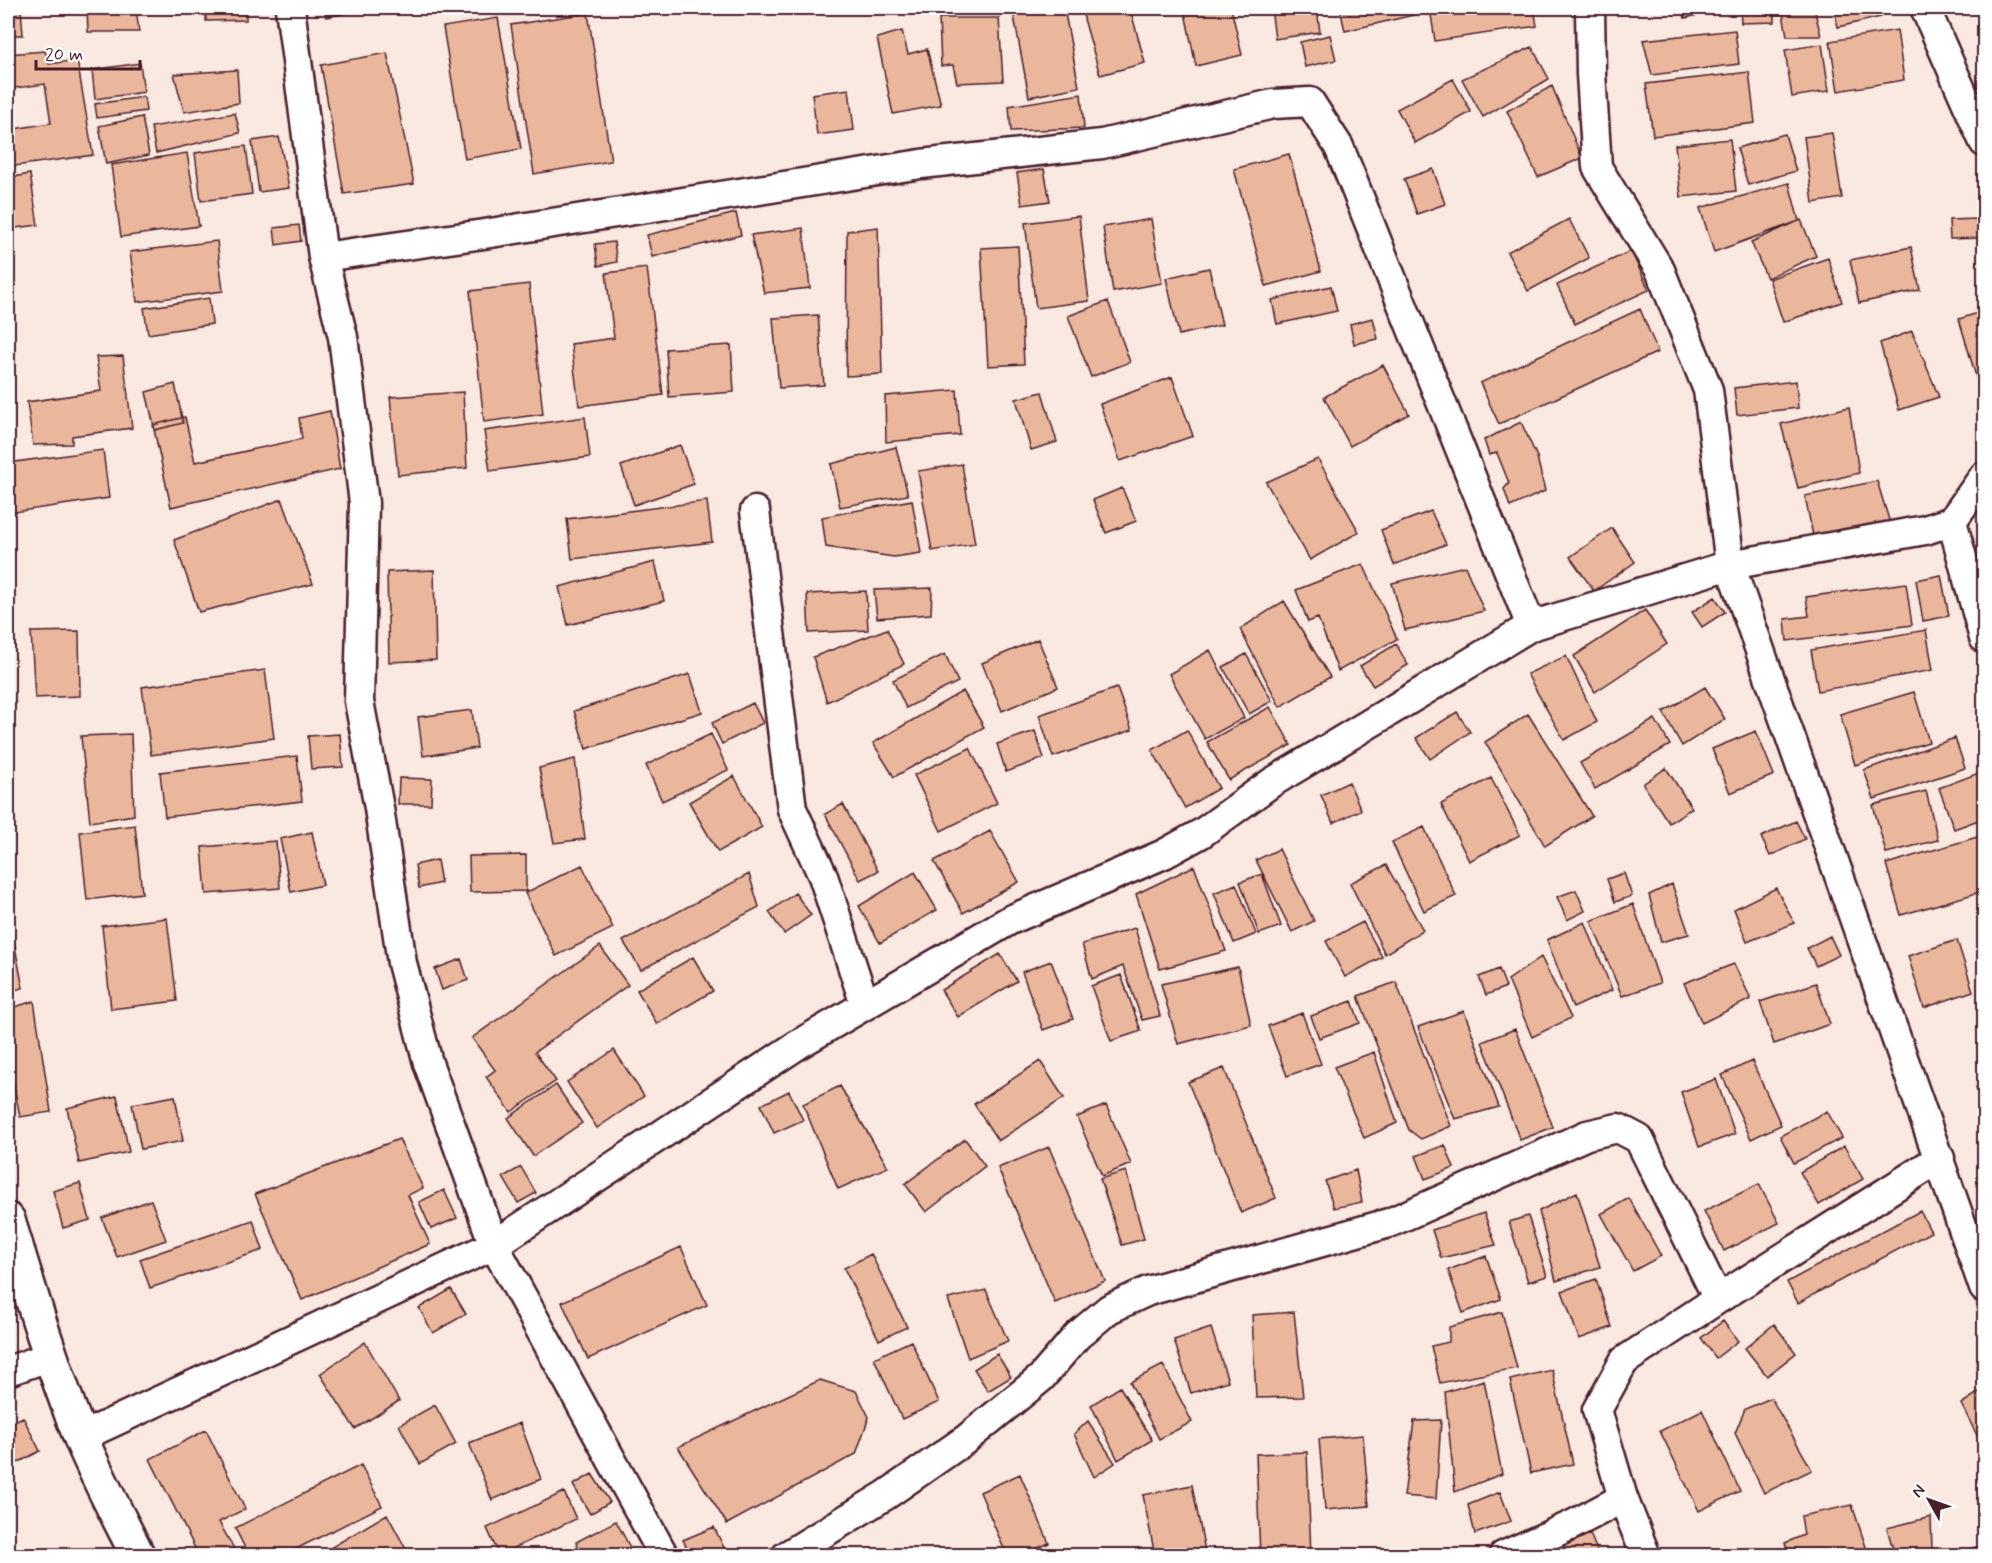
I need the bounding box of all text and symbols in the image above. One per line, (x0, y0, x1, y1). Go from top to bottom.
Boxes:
scale bar (36, 33, 140, 71)
text: 20 m (45, 43, 83, 67)
north arrow (1899, 1470, 1959, 1530)
text: N (1907, 1480, 1930, 1502)

